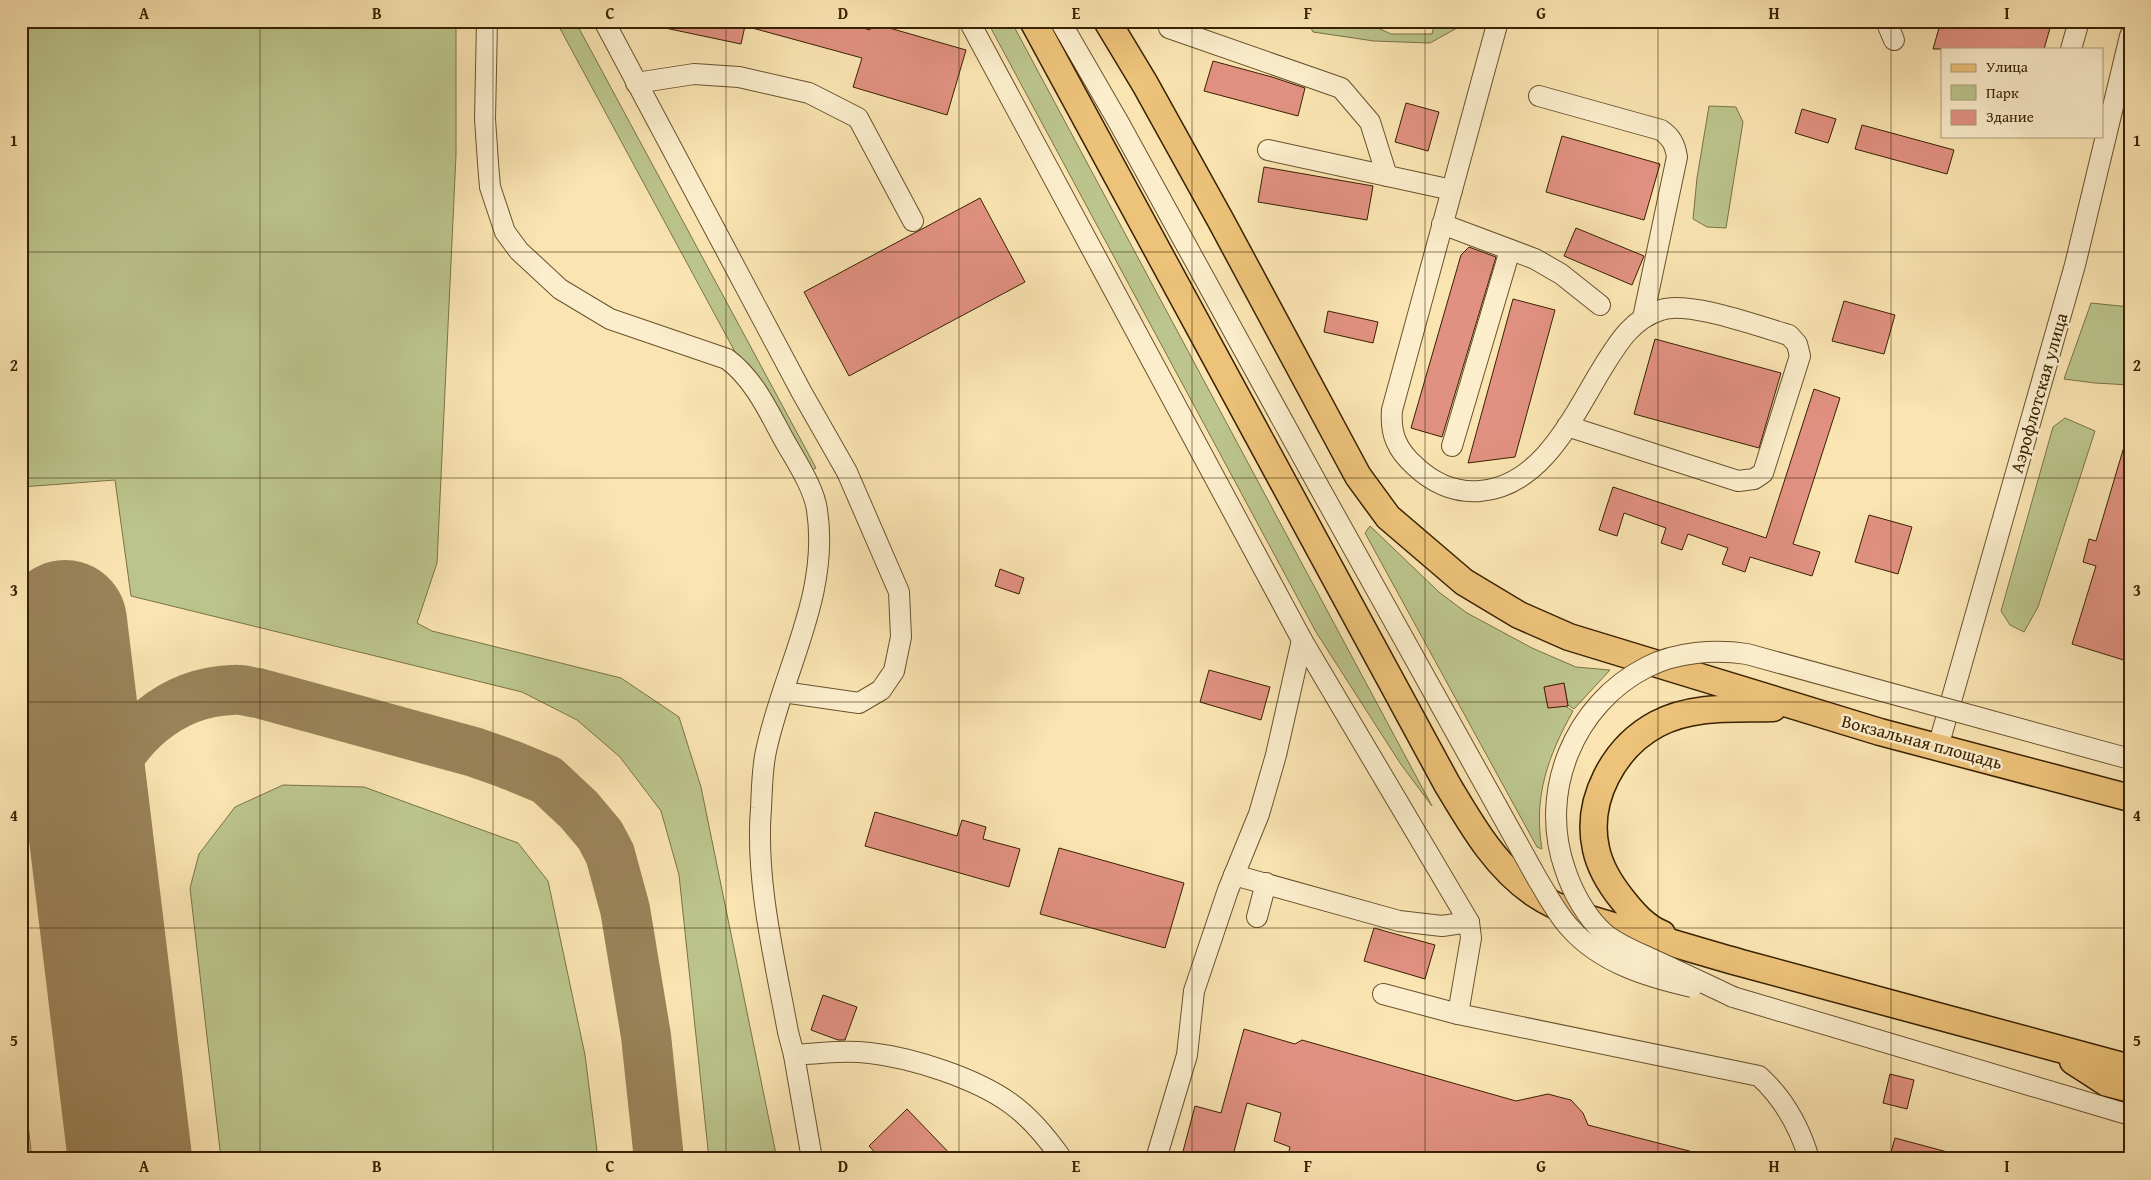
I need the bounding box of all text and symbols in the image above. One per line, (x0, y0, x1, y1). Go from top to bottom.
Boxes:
text: A (139, 1, 150, 25)
text: B (372, 1, 382, 25)
text: C (605, 1, 615, 25)
text: D (838, 1, 848, 25)
text: E (1072, 1, 1081, 25)
text: F (1304, 1, 1312, 25)
text: G (1536, 1, 1546, 25)
text: H (1768, 1, 1780, 25)
text: I (2004, 1, 2010, 25)
legend (1941, 48, 2104, 138)
text: Улица (1986, 56, 2029, 77)
text: Парк (1986, 82, 2019, 103)
text: Здание (1986, 106, 2034, 127)
text: 1 (10, 128, 18, 152)
text: 1 (2133, 128, 2141, 152)
street label: Аэрофлотская улица (2003, 309, 2074, 476)
text: 2 (10, 353, 18, 377)
text: 2 (2133, 353, 2141, 377)
text: 3 (10, 578, 18, 602)
text: 3 (2133, 578, 2141, 602)
street label: Вокзальная площадь (1839, 707, 2006, 776)
text: 4 (10, 803, 18, 827)
text: 4 (2133, 803, 2141, 827)
text: 5 (10, 1028, 18, 1052)
text: 5 (2133, 1028, 2141, 1052)
text: A (139, 1154, 150, 1178)
text: B (372, 1154, 382, 1178)
text: C (605, 1154, 615, 1178)
text: D (838, 1154, 848, 1178)
text: E (1072, 1154, 1081, 1178)
text: F (1304, 1154, 1312, 1178)
text: G (1536, 1154, 1546, 1178)
text: H (1768, 1154, 1780, 1178)
text: I (2004, 1154, 2010, 1178)

